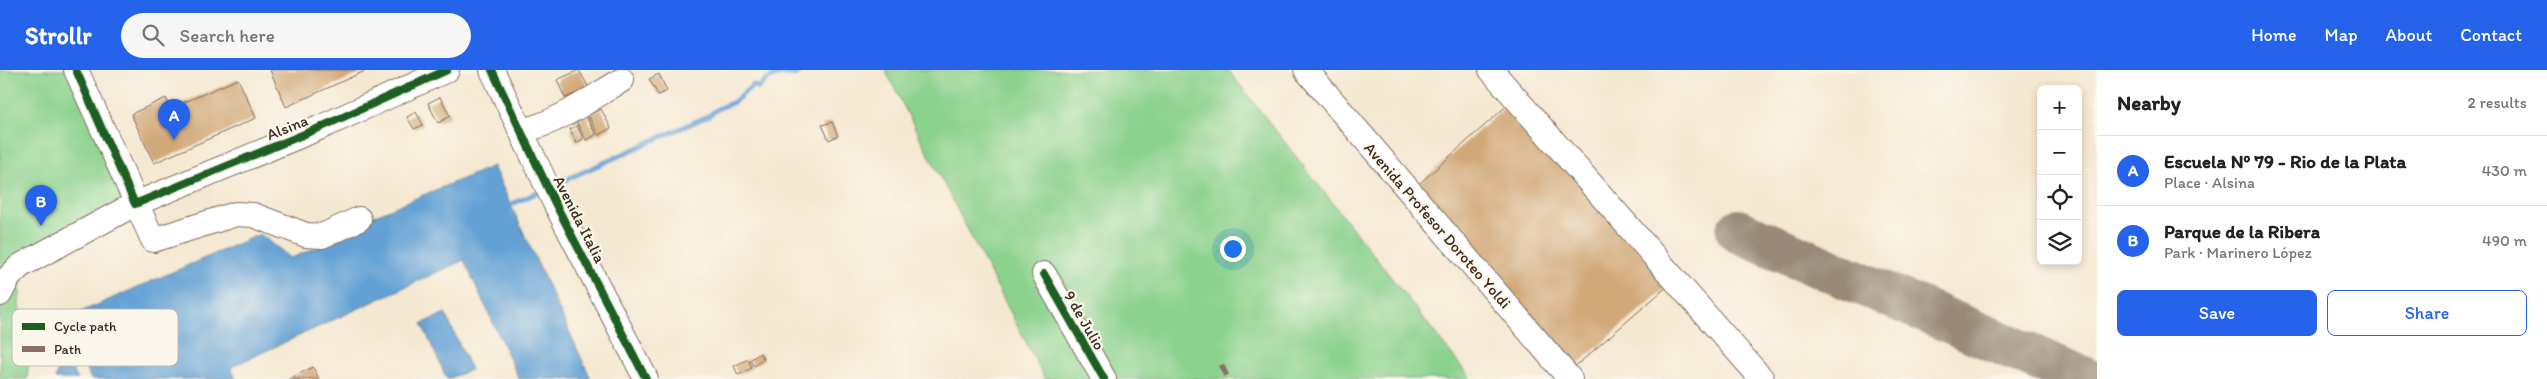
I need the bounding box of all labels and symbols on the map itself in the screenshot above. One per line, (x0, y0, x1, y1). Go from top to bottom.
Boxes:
pin: A (158, 99, 190, 140)
street label: Alsina (264, 111, 311, 144)
street label: Avenida Profesor Doroteo Yoldi (1360, 138, 1515, 312)
street label: Avenida Italia (549, 172, 610, 267)
pin: B (25, 185, 57, 226)
your location (1220, 236, 1246, 262)
street label: 9 de Julio (1060, 287, 1109, 353)
legend (12, 309, 178, 366)
text: Cycle path (54, 318, 117, 335)
text: Path (54, 341, 81, 358)

